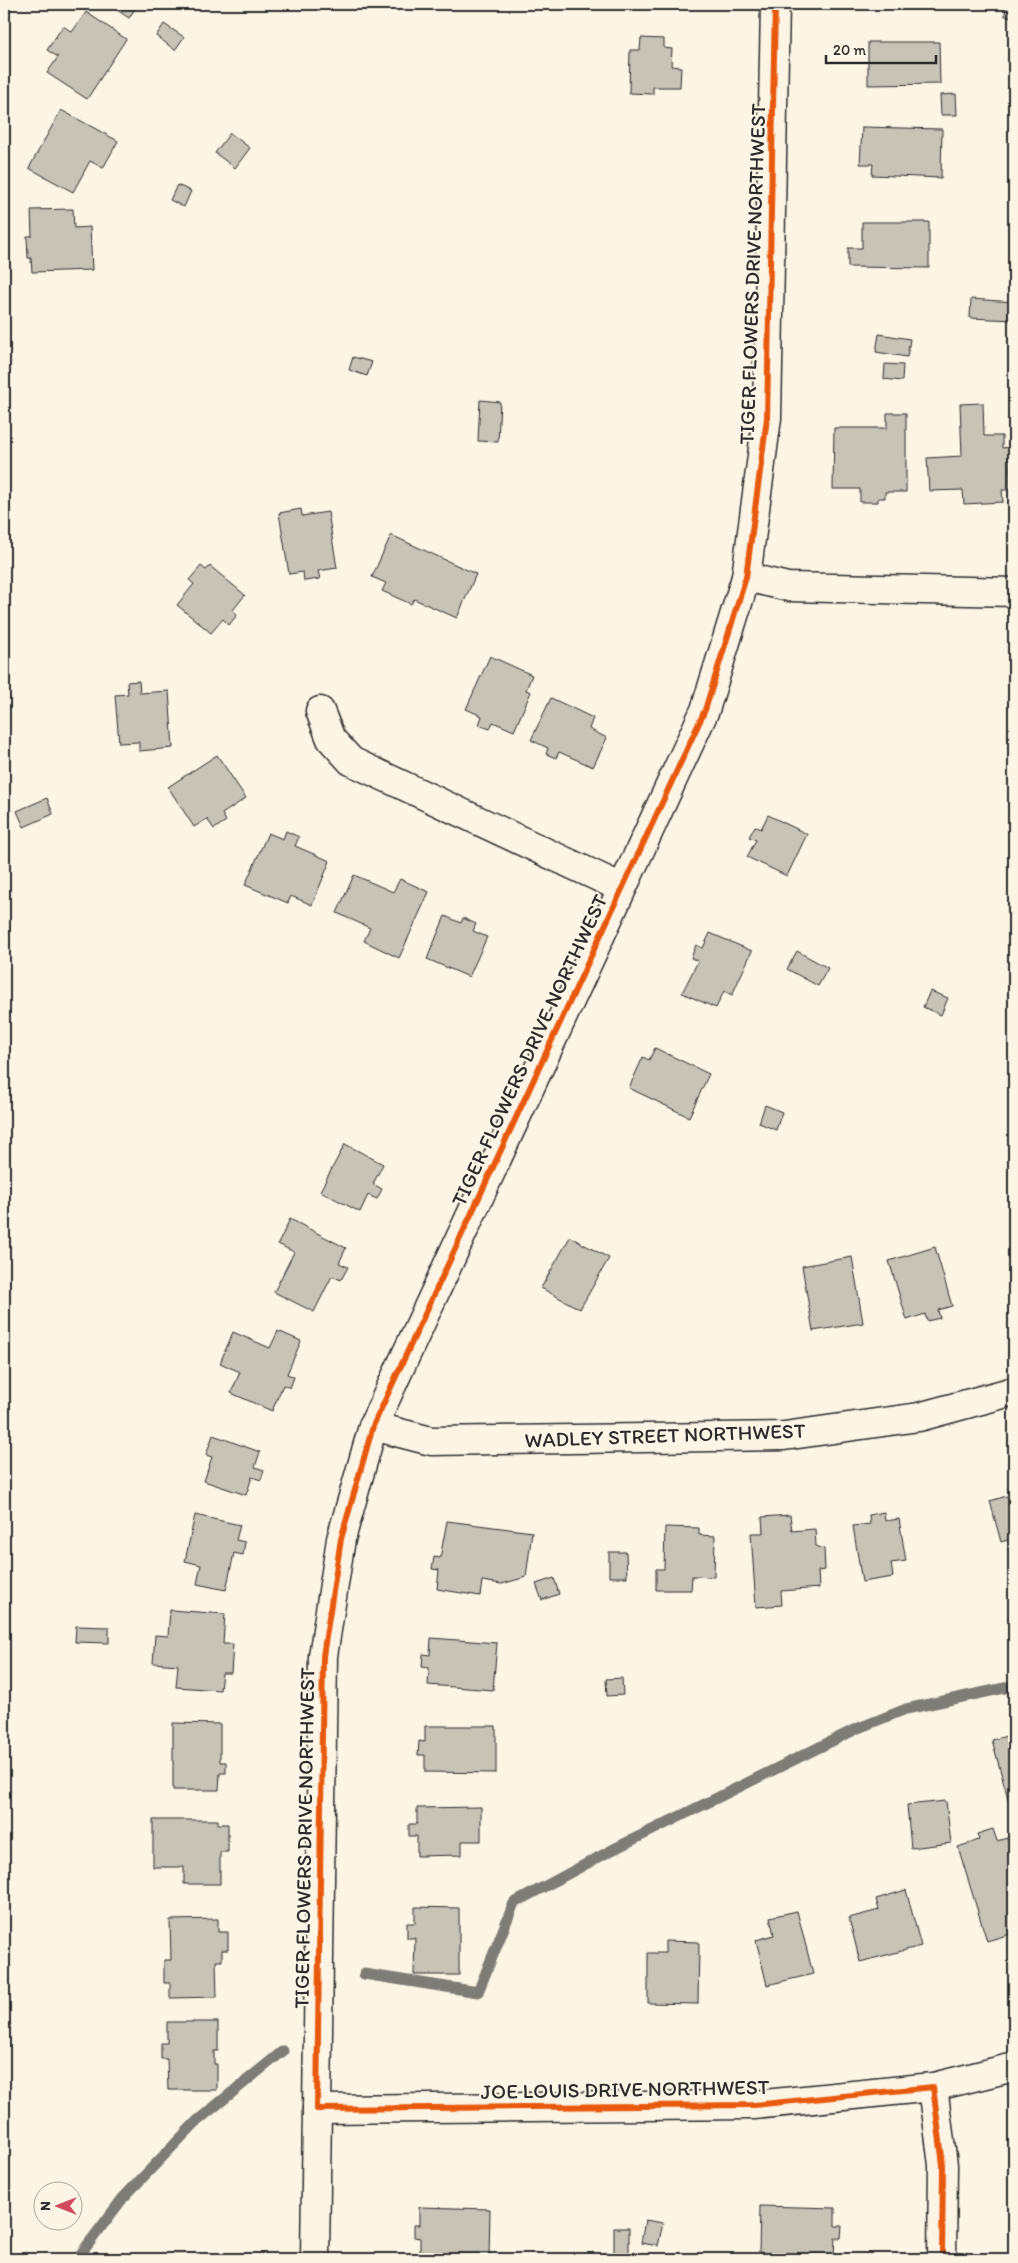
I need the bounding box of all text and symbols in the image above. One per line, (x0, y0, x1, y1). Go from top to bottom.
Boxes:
scale bar (826, 32, 936, 64)
text: 20 m (833, 41, 867, 59)
street label: TIGER FLOWERS DRIVE NORTHWEST (734, 103, 770, 445)
street label: TIGER FLOWERS DRIVE NORTHWEST (446, 890, 613, 1210)
street label: WADLEY STREET NORTHWEST (524, 1418, 806, 1452)
street label: TIGER FLOWERS DRIVE NORTHWEST (289, 1667, 319, 2009)
street label: JOE LOUIS DRIVE NORTHWEST (480, 2074, 770, 2104)
north arrow (32, 2180, 82, 2230)
text: N (37, 2201, 54, 2211)

